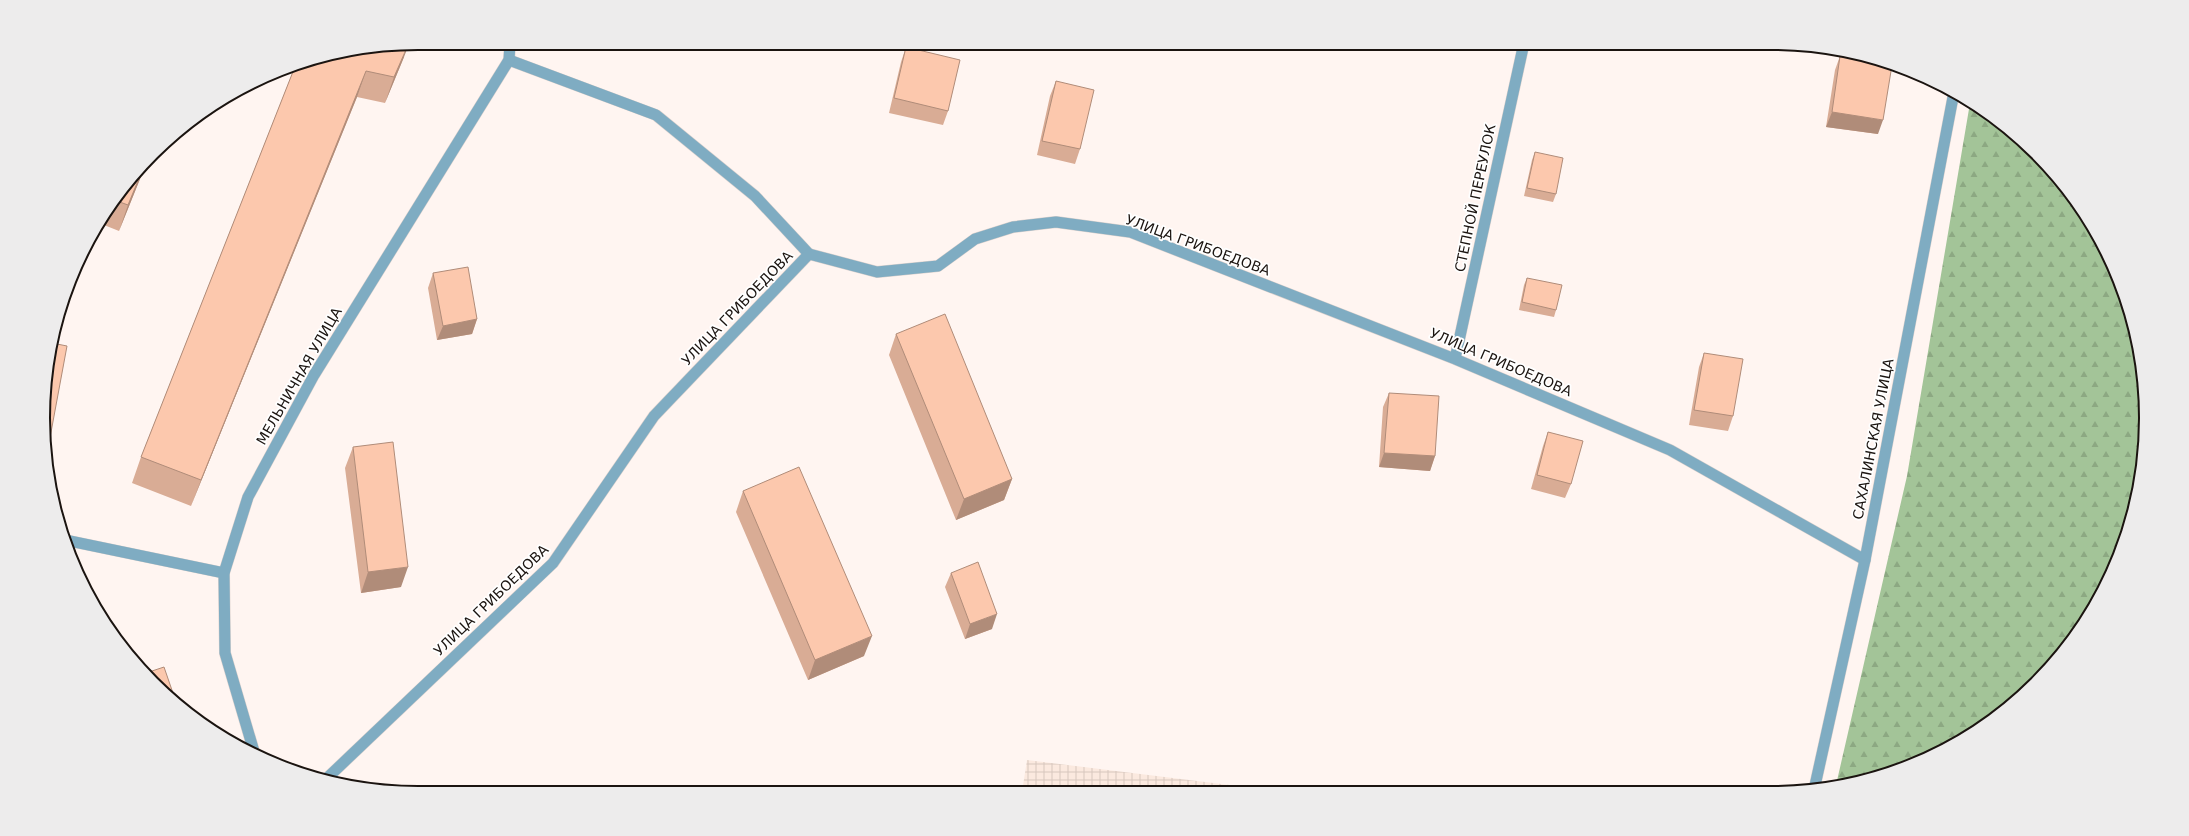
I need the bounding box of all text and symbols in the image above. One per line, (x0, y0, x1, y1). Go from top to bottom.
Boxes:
street label: СТЕПНОЙ ПЕРЕУЛОК (1451, 122, 1499, 273)
street label: УЛИЦА ГРИБОЕДОВА (1124, 211, 1273, 279)
street label: УЛИЦА ГРИБОЕДОВА (678, 247, 796, 368)
street label: МЕЛЬНИЧНАЯ УЛИЦА (253, 304, 345, 448)
street label: УЛИЦА ГРИБОЕДОВА (1428, 325, 1575, 399)
street label: САХАЛИНСКАЯ УЛИЦА (1850, 357, 1897, 521)
street label: УЛИЦА ГРИБОЕДОВА (431, 541, 552, 659)

